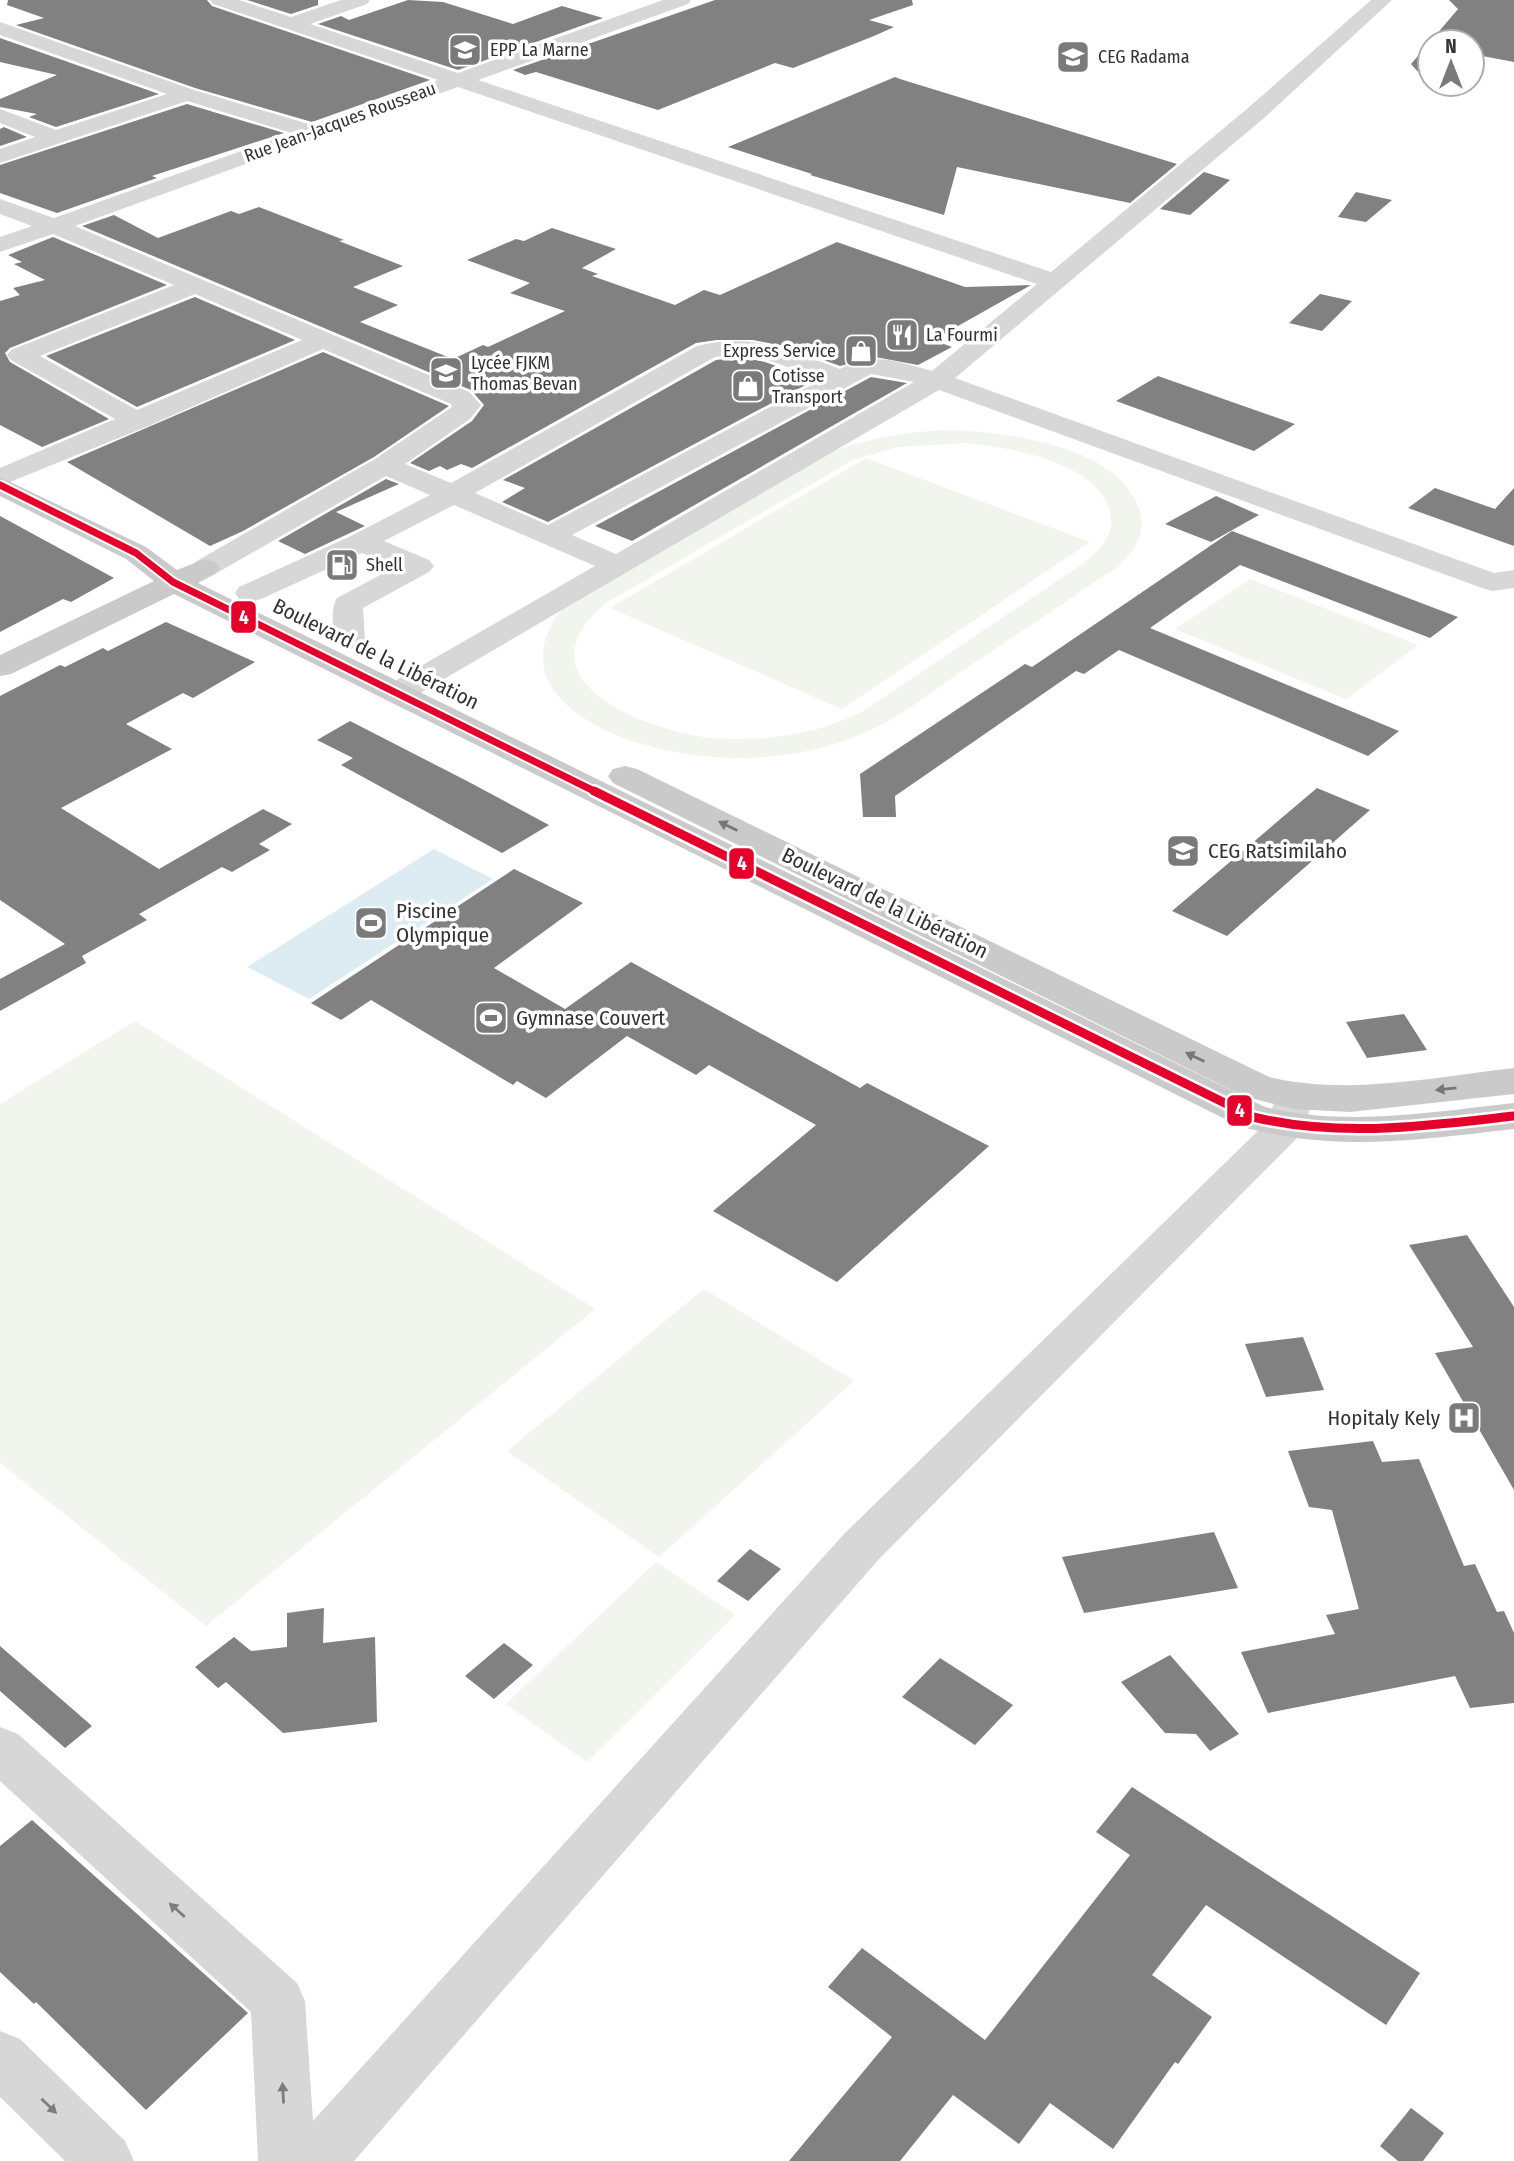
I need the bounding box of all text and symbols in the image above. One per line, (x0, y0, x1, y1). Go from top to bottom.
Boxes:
north arrow (1416, 28, 1486, 98)
school or university icon: EPP La Marne (446, 31, 484, 69)
text: N (1445, 35, 1457, 58)
school or university icon: CEG Radama (1054, 38, 1092, 76)
place label: EPP La Marne (490, 39, 589, 61)
place label: CEG Radama (1098, 46, 1190, 68)
street label: Rue Jean-Jacques Rousseau (241, 77, 439, 167)
restaurant icon: La Fourmi (883, 316, 921, 354)
place label: La Fourmi (926, 324, 998, 346)
shop icon: Express Service (842, 332, 880, 370)
place label: Express Service (723, 340, 836, 362)
place label: Lycée FJKM Thomas Bevan (471, 352, 577, 395)
school or university icon: Lycée FJKM Thomas Bevan (427, 354, 465, 392)
place label: Cotisse Transport (772, 365, 843, 408)
shop icon: Cotisse Transport (729, 367, 767, 405)
fuel station icon: Shell (323, 546, 361, 584)
place label: Shell (366, 554, 403, 576)
street label: Boulevard de la Libération (269, 593, 483, 715)
line badge: 4 (230, 600, 257, 634)
text: 4 (239, 606, 249, 629)
one-way arrow (718, 820, 738, 832)
school or university icon: CEG Ratsimilaho (1164, 832, 1202, 870)
place label: CEG Ratsimilaho (1208, 838, 1347, 864)
street label: Boulevard de la Libération (778, 842, 992, 964)
line badge: 4 (728, 847, 755, 880)
text: 4 (737, 852, 747, 875)
place label: Piscine Olympique (396, 898, 489, 948)
sports icon: Piscine Olympique (352, 904, 390, 942)
sports icon: Gymnase Couvert (472, 999, 510, 1037)
place label: Gymnase Couvert (516, 1005, 665, 1031)
one-way arrow (1185, 1051, 1205, 1062)
one-way arrow (1435, 1083, 1457, 1094)
line badge: 4 (1226, 1094, 1253, 1127)
text: 4 (1235, 1099, 1245, 1122)
hospital icon: Hopitaly Kely (1445, 1399, 1483, 1437)
place label: Hopitaly Kely (1327, 1405, 1441, 1431)
one-way arrow (168, 1902, 186, 1918)
one-way arrow (278, 2082, 289, 2104)
one-way arrow (40, 2097, 57, 2113)

